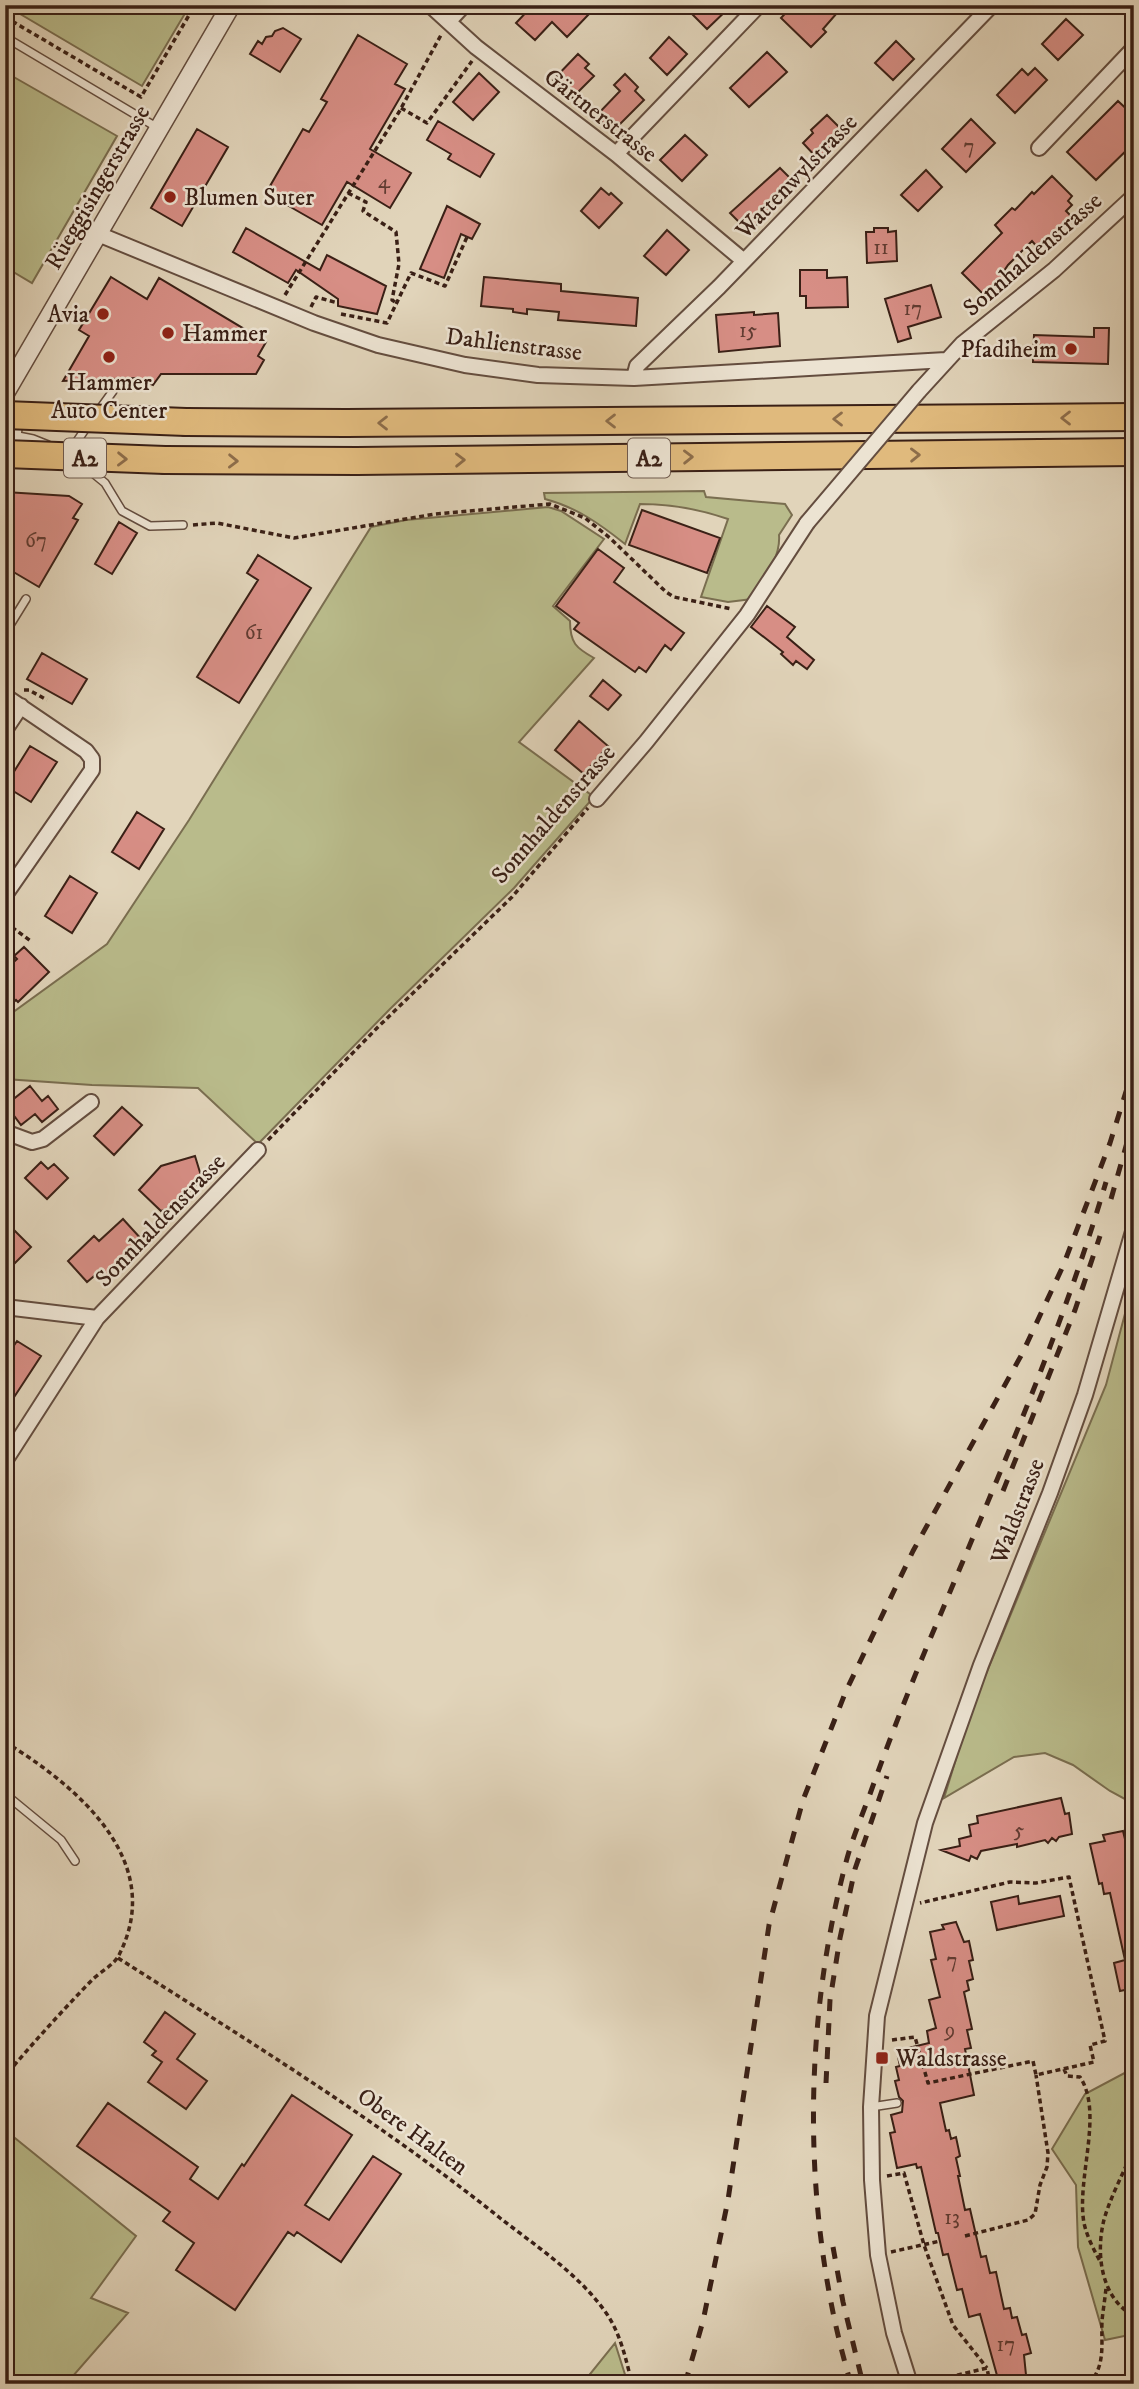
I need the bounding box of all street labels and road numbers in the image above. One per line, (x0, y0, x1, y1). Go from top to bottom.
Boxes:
street label: Gärtnerstrasse (538, 62, 663, 169)
street label: Rüeggisingerstrasse (39, 100, 157, 275)
street label: Wattenwylstrasse (729, 108, 864, 246)
street label: Sonnhaldenstrasse (957, 186, 1108, 323)
street label: Dahlienstrasse (444, 322, 584, 368)
road number: A2 (64, 438, 106, 478)
road number: A2 (628, 438, 670, 478)
street label: Sonnhaldenstrasse (485, 739, 622, 890)
street label: Sonnhaldenstrasse (89, 1147, 232, 1294)
street label: Waldstrasse (984, 1454, 1052, 1569)
street label: Obere Halten (351, 2082, 474, 2182)

